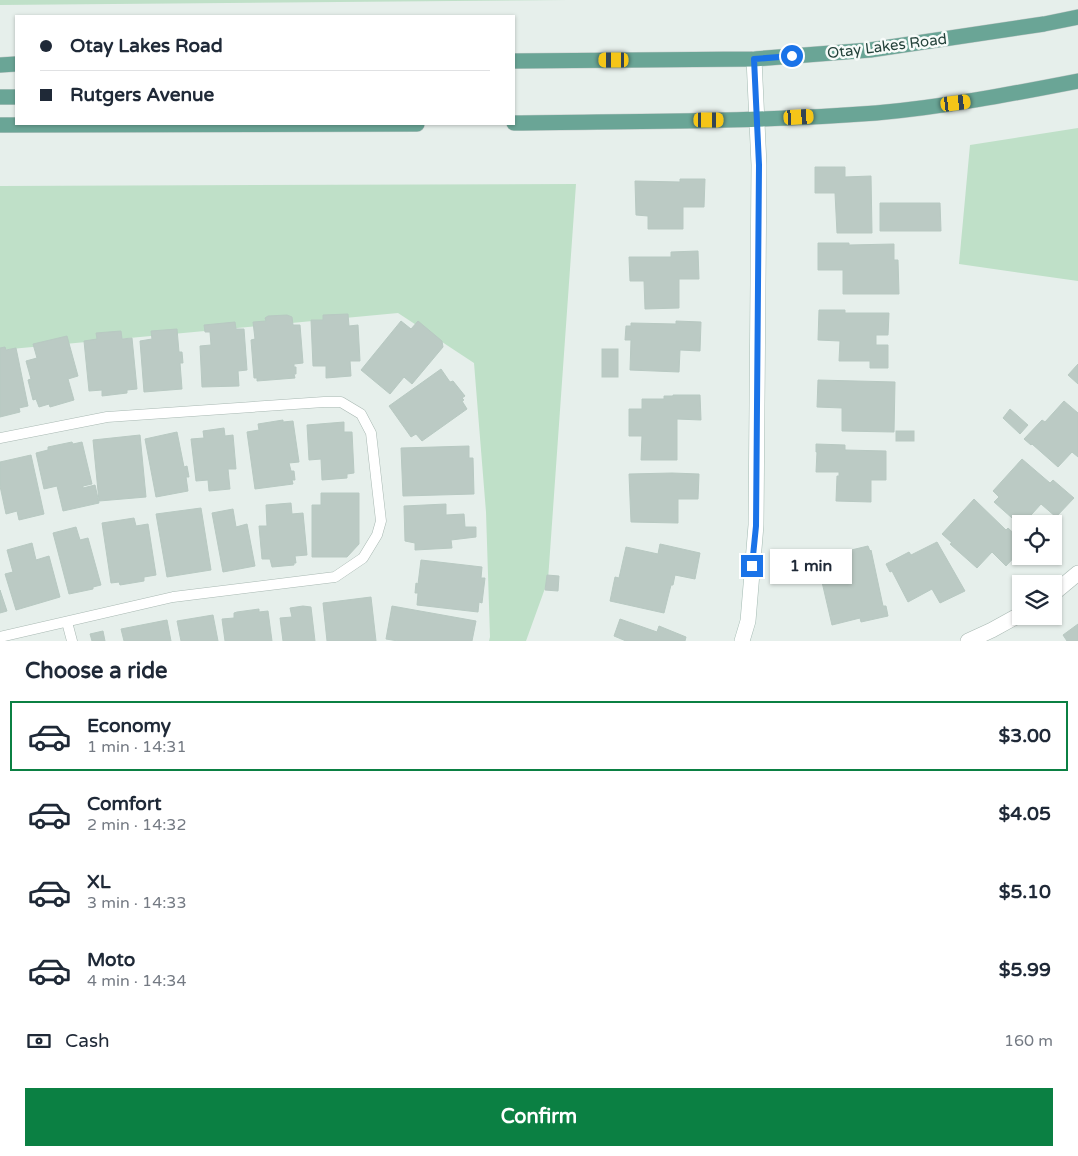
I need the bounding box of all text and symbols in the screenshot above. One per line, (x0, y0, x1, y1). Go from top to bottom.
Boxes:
street label: Otay Lakes Road (826, 30, 948, 62)
text: Otay Lakes Road (70, 35, 223, 57)
route start (781, 45, 803, 67)
car (599, 53, 629, 68)
text: Rutgers Avenue (70, 84, 214, 106)
car (940, 94, 971, 112)
car (783, 109, 814, 125)
car (694, 113, 724, 128)
map controls (1012, 515, 1062, 625)
button: locate (1012, 515, 1062, 565)
callout: 1 min (770, 548, 852, 584)
route end (741, 555, 763, 577)
text: 1 min (790, 556, 832, 576)
button: layers (1012, 575, 1062, 625)
text: Choose a ride (25, 658, 168, 684)
icon: car (27, 714, 72, 759)
text: Economy (87, 715, 171, 737)
text: $3.00 (999, 725, 1051, 747)
text: 1 min · 14:31 (87, 737, 186, 757)
icon: car (27, 792, 72, 837)
text: Comfort (87, 793, 161, 815)
text: $4.05 (999, 803, 1051, 825)
text: 2 min · 14:32 (87, 815, 186, 835)
icon: car (27, 870, 72, 915)
text: XL (87, 871, 111, 893)
text: $5.10 (999, 881, 1051, 903)
text: 3 min · 14:33 (87, 893, 186, 913)
icon: car (27, 948, 72, 993)
text: Moto (87, 949, 135, 971)
text: $5.99 (999, 959, 1051, 981)
text: 4 min · 14:34 (87, 971, 186, 991)
icon: cash (25, 1027, 53, 1055)
text: Cash (65, 1030, 110, 1052)
text: 160 m (1004, 1031, 1053, 1051)
button: Confirm (25, 1088, 1053, 1146)

